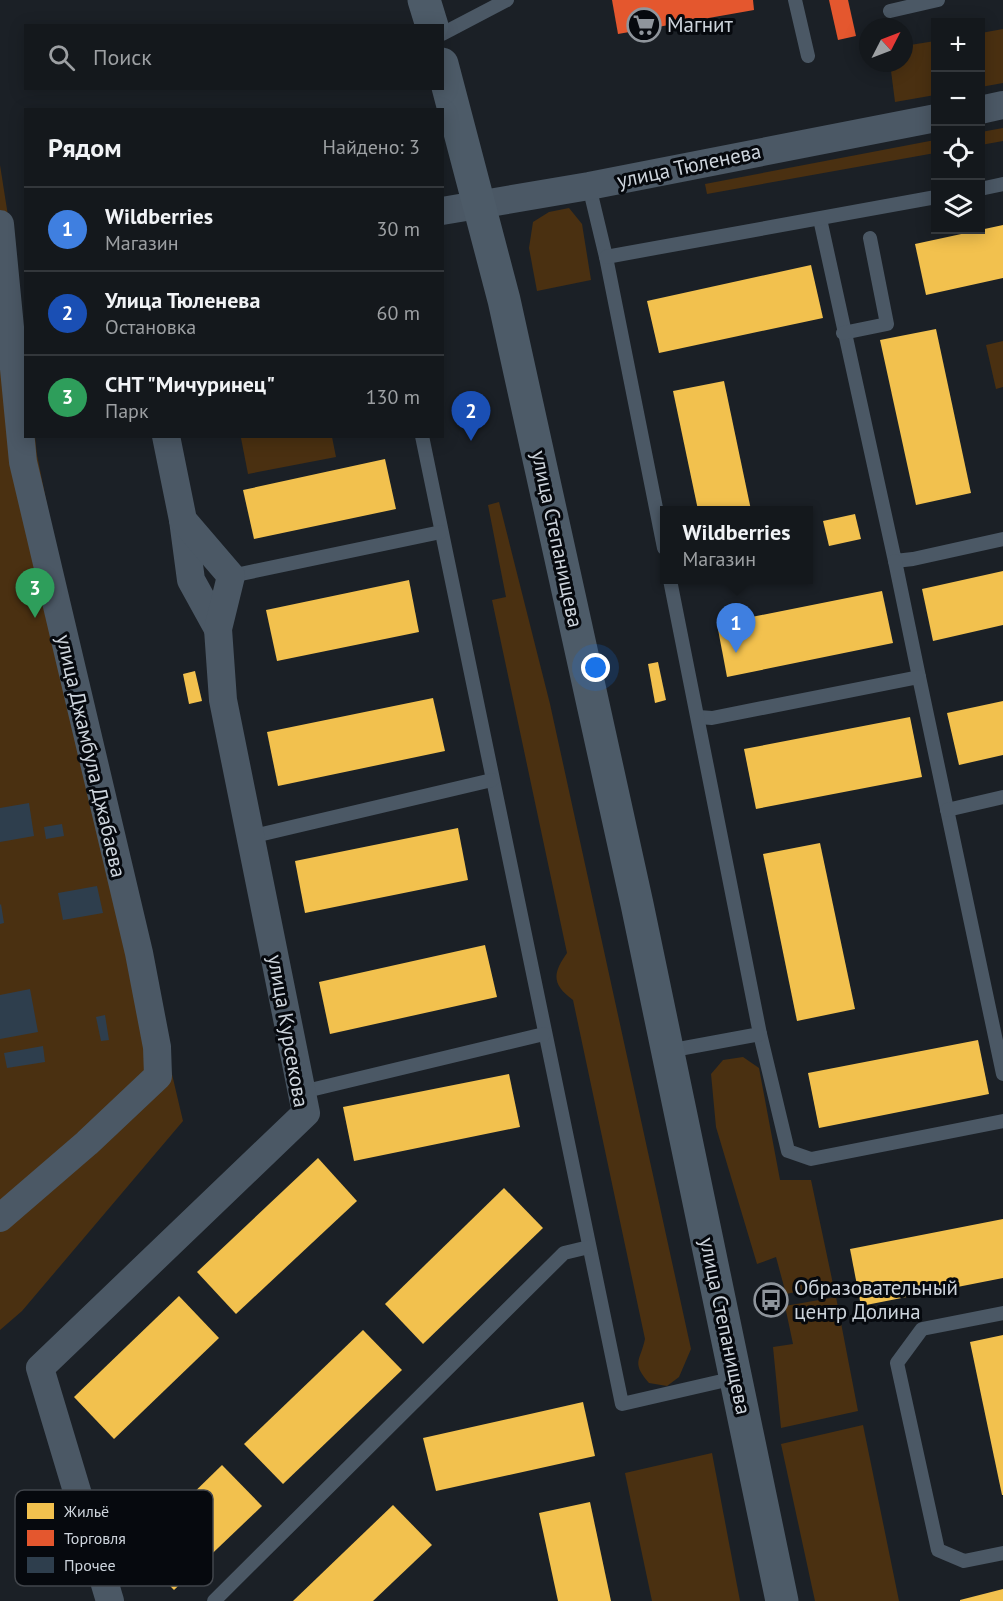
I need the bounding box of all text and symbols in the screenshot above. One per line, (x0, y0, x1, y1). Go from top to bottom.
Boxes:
supermarket icon: Магнит (626, 7, 662, 43)
place label: Магнит (667, 11, 734, 38)
north arrow (859, 18, 913, 72)
map controls (931, 18, 985, 234)
button: + (931, 18, 985, 72)
search box (24, 24, 444, 90)
icon: search (45, 41, 78, 74)
text: Поиск (93, 43, 152, 71)
button: − (931, 72, 985, 126)
button: locate (931, 126, 985, 180)
text: Рядом (48, 131, 122, 164)
text: Найдено: 3 (323, 134, 420, 160)
street label: улица Тюленева (614, 137, 764, 194)
button: layers (931, 180, 985, 234)
text: Wildberries (105, 202, 213, 230)
text: 1 (62, 216, 73, 242)
text: 30 m (377, 216, 420, 242)
text: Магазин (105, 230, 179, 256)
text: Улица Тюленева (105, 286, 260, 314)
text: 2 (62, 300, 73, 326)
text: 60 m (377, 300, 420, 326)
text: Остановка (105, 314, 196, 340)
text: СНТ "Мичуринец" (105, 370, 275, 398)
text: 3 (62, 384, 73, 410)
text: 130 m (366, 384, 420, 410)
pin: 2 (452, 392, 490, 441)
text: Парк (105, 398, 148, 424)
street label: улица Степанищева (526, 448, 589, 630)
popup (660, 506, 813, 584)
text: Wildberries (683, 518, 791, 546)
text: Магазин (683, 546, 756, 572)
pin: 3 (15, 568, 54, 618)
pin: 1 (716, 604, 756, 653)
street label: улица Джамбула Джабаева (50, 632, 133, 880)
your location (581, 653, 610, 682)
street label: улица Курсекова (262, 952, 315, 1109)
street label: улица Степанищева (694, 1235, 757, 1417)
place label: Образовательный центр Долина (794, 1274, 958, 1325)
bus stop icon: Образовательный центр Долина (753, 1282, 789, 1318)
legend (15, 1490, 213, 1586)
text: Жильё (63, 1501, 109, 1521)
text: Торговля (64, 1528, 126, 1548)
text: Прочее (64, 1555, 116, 1575)

